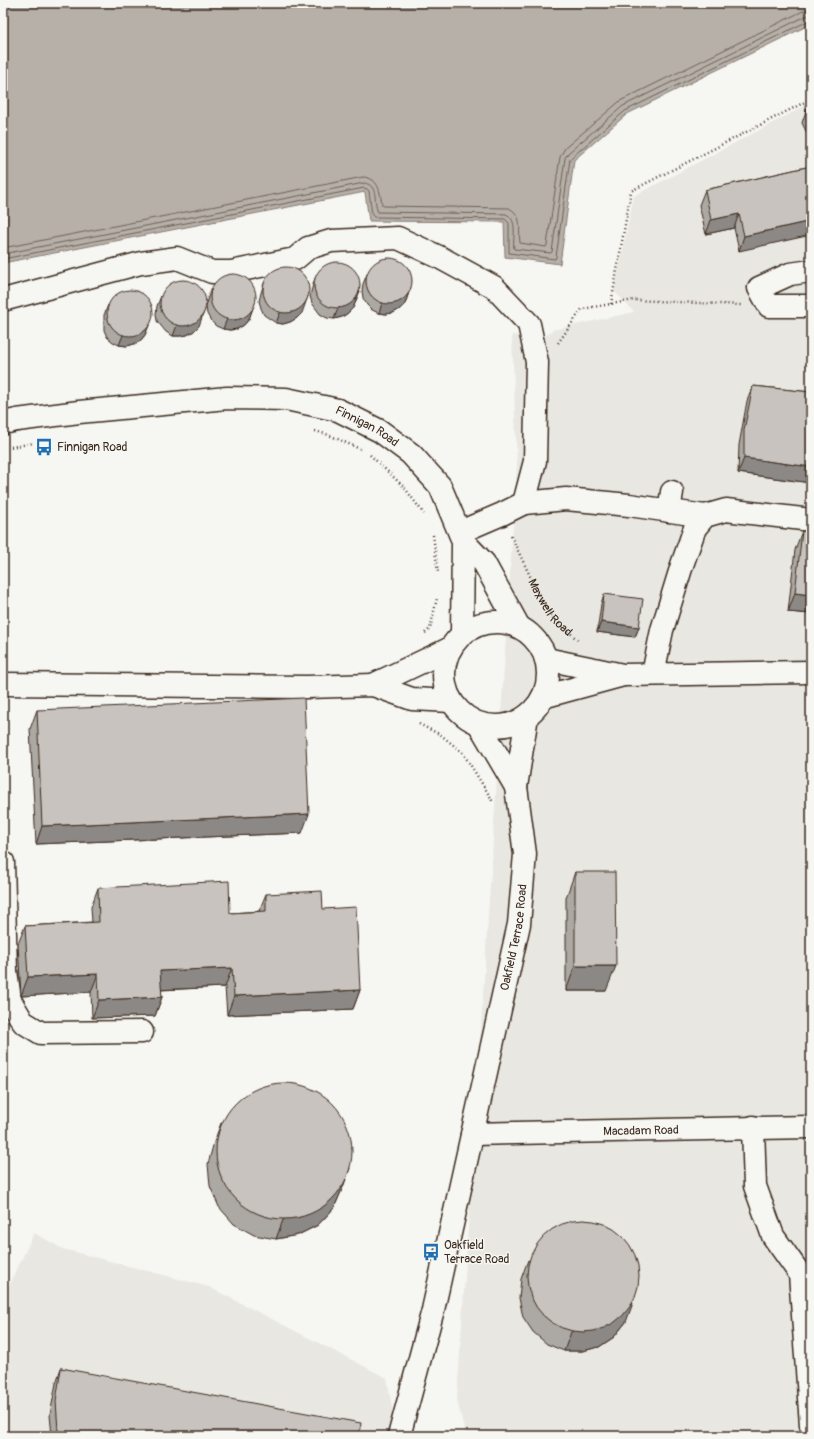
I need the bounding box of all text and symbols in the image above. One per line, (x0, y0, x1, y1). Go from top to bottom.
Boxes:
street label: Finnigan Road (333, 402, 402, 450)
bus stop icon: Finnigan Road (34, 437, 54, 457)
place label: Finnigan Road (57, 440, 128, 455)
street label: Maxwell Road (525, 576, 576, 639)
street label: Oakfield Terrace Road (497, 883, 530, 992)
street label: Macadam Road (603, 1122, 679, 1139)
place label: Oakfield Terrace Road (444, 1238, 510, 1267)
bus stop icon: Oakfield Terrace Road (421, 1242, 441, 1262)

